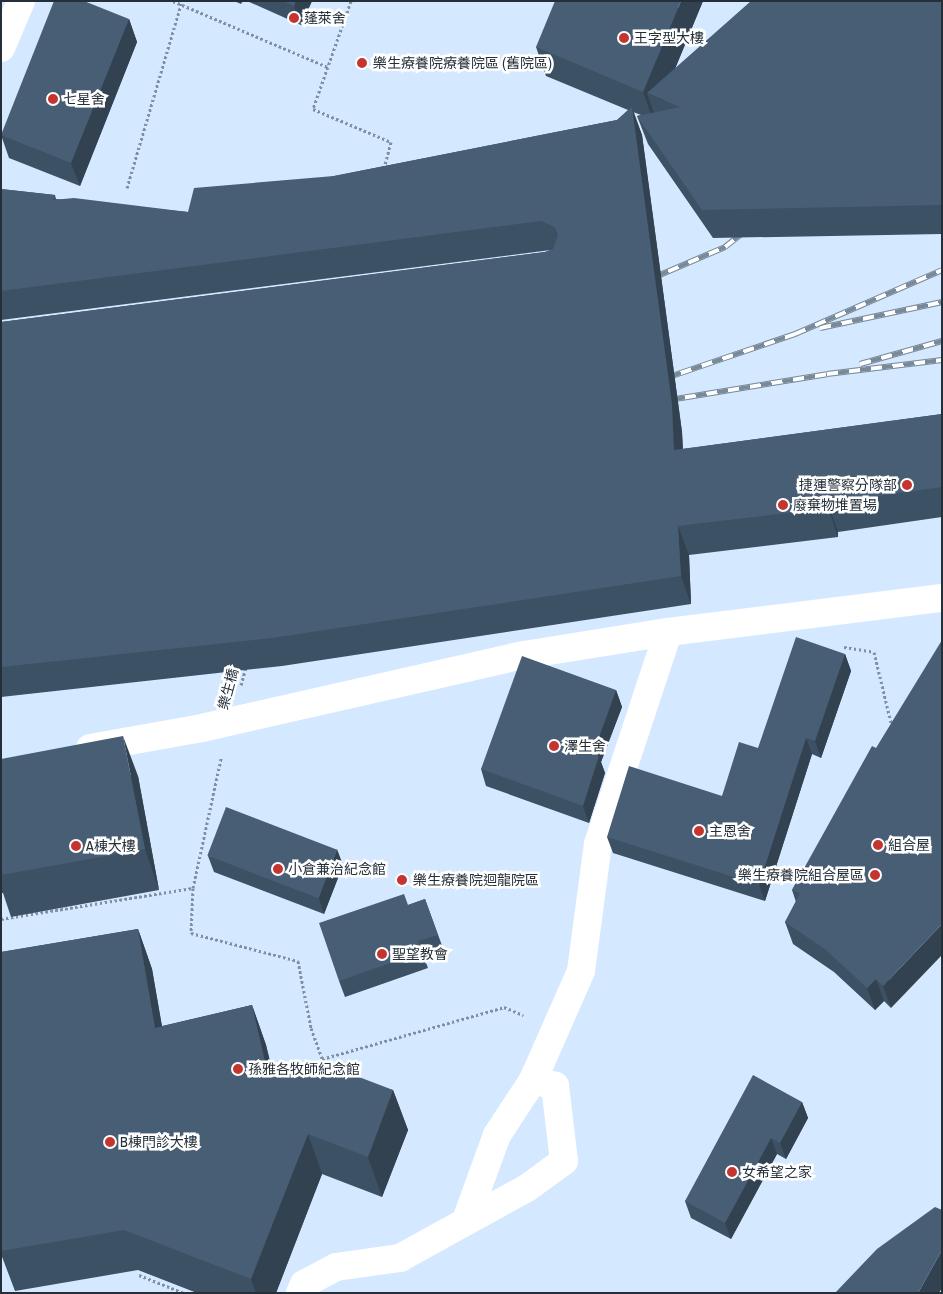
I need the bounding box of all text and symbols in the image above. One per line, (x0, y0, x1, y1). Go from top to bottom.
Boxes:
place label: 蓬萊舍 (304, 10, 346, 26)
marker: 蓬萊舍 (288, 12, 300, 24)
place label: 王字型大樓 (634, 30, 704, 46)
marker: 王字型大樓 (618, 32, 630, 44)
place label: 樂生療養院療養院區 (舊院區) (373, 55, 552, 71)
marker: 樂生療養院療養院區 (舊院區) (355, 56, 369, 70)
place label: 七星舍 (63, 91, 105, 107)
marker: 七星舍 (47, 93, 59, 105)
place label: 捷運警察分隊部 (799, 477, 897, 493)
marker: 捷運警察分隊部 (901, 479, 913, 491)
place label: 廢棄物堆置場 (793, 497, 877, 513)
marker: 廢棄物堆置場 (777, 499, 789, 511)
street label: 樂生橋 (214, 667, 242, 711)
place label: 澤生舍 (564, 738, 606, 754)
marker: 澤生舍 (548, 740, 560, 752)
place label: 主恩舍 (709, 823, 751, 839)
marker: 主恩舍 (693, 825, 705, 837)
place label: 組合屋 (888, 837, 930, 853)
place label: A棟大樓 (86, 838, 136, 854)
marker: 組合屋 (872, 839, 884, 851)
marker: A棟大樓 (70, 840, 82, 852)
place label: 小倉兼治紀念館 (288, 861, 386, 877)
marker: 小倉兼治紀念館 (272, 863, 284, 875)
place label: 樂生療養院組合屋區 (738, 867, 864, 883)
marker: 樂生療養院組合屋區 (868, 868, 882, 882)
place label: 樂生療養院迴龍院區 (413, 872, 539, 888)
marker: 樂生療養院迴龍院區 (395, 873, 409, 887)
place label: 聖望教會 (392, 946, 448, 962)
marker: 聖望教會 (376, 948, 388, 960)
place label: 孫雅各牧師紀念館 (248, 1061, 360, 1077)
marker: 孫雅各牧師紀念館 (232, 1063, 244, 1075)
place label: B棟門診大樓 (120, 1134, 198, 1150)
marker: B棟門診大樓 (104, 1136, 116, 1148)
place label: 女希望之家 (742, 1164, 812, 1180)
marker: 女希望之家 (726, 1166, 738, 1178)

